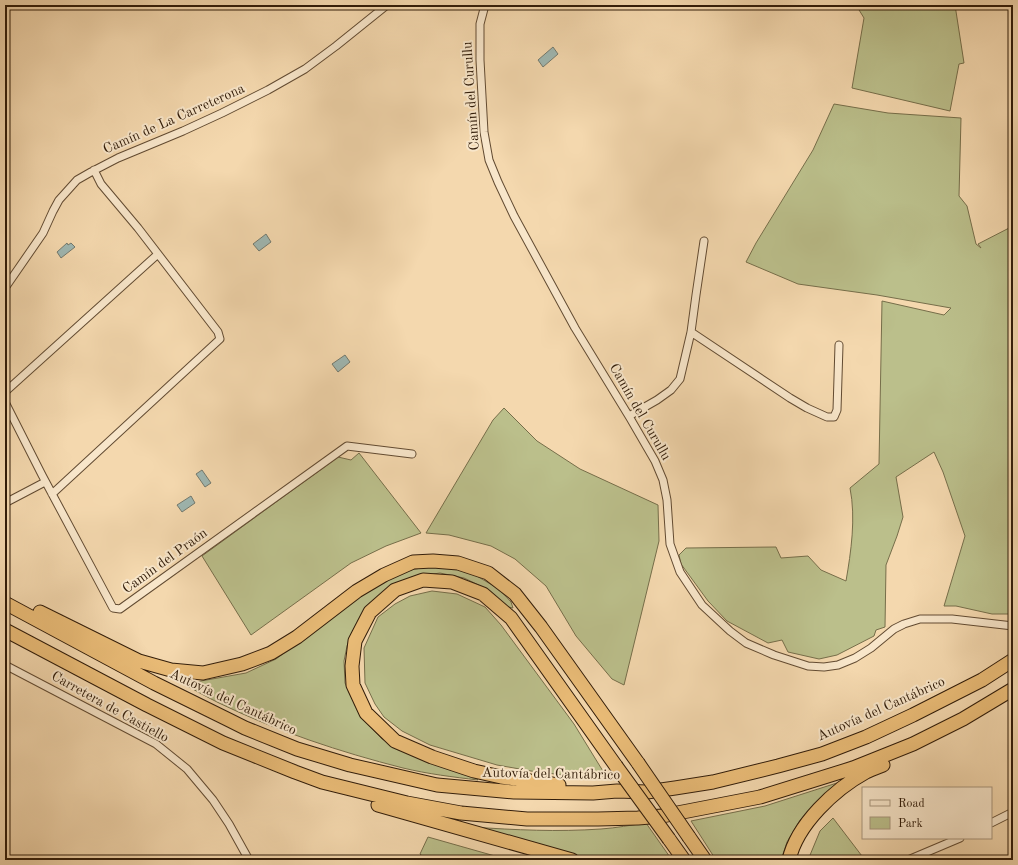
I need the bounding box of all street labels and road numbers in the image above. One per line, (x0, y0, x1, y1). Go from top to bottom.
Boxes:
street label: Camín del Curullu (460, 41, 482, 151)
street label: Camín de La Carreterona (101, 81, 247, 157)
street label: Camín del Curullu (607, 361, 674, 463)
street label: Camín del Praón (120, 525, 210, 596)
street label: Autovía del Cantábrico (167, 666, 299, 738)
street label: Carretera de Castiello (49, 669, 171, 745)
street label: Autovía del Cantábrico (815, 674, 947, 744)
street label: Autovía del Cantábrico (482, 766, 620, 782)

